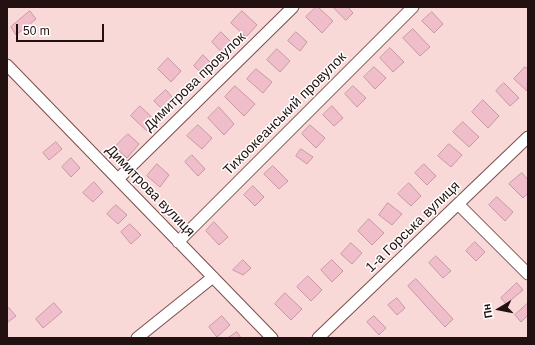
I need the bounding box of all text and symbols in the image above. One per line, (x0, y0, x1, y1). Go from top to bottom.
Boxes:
scale bar (18, 16, 106, 42)
text: 50 m (23, 24, 50, 38)
street label: Димитрова провулок (141, 29, 249, 135)
street label: Тихоокеанський провулок (220, 49, 350, 179)
street label: Димитрова вулиця (102, 142, 198, 240)
street label: 1-а Горська вулиця (363, 178, 463, 276)
north arrow (479, 289, 519, 329)
text: Пн (480, 303, 494, 319)

